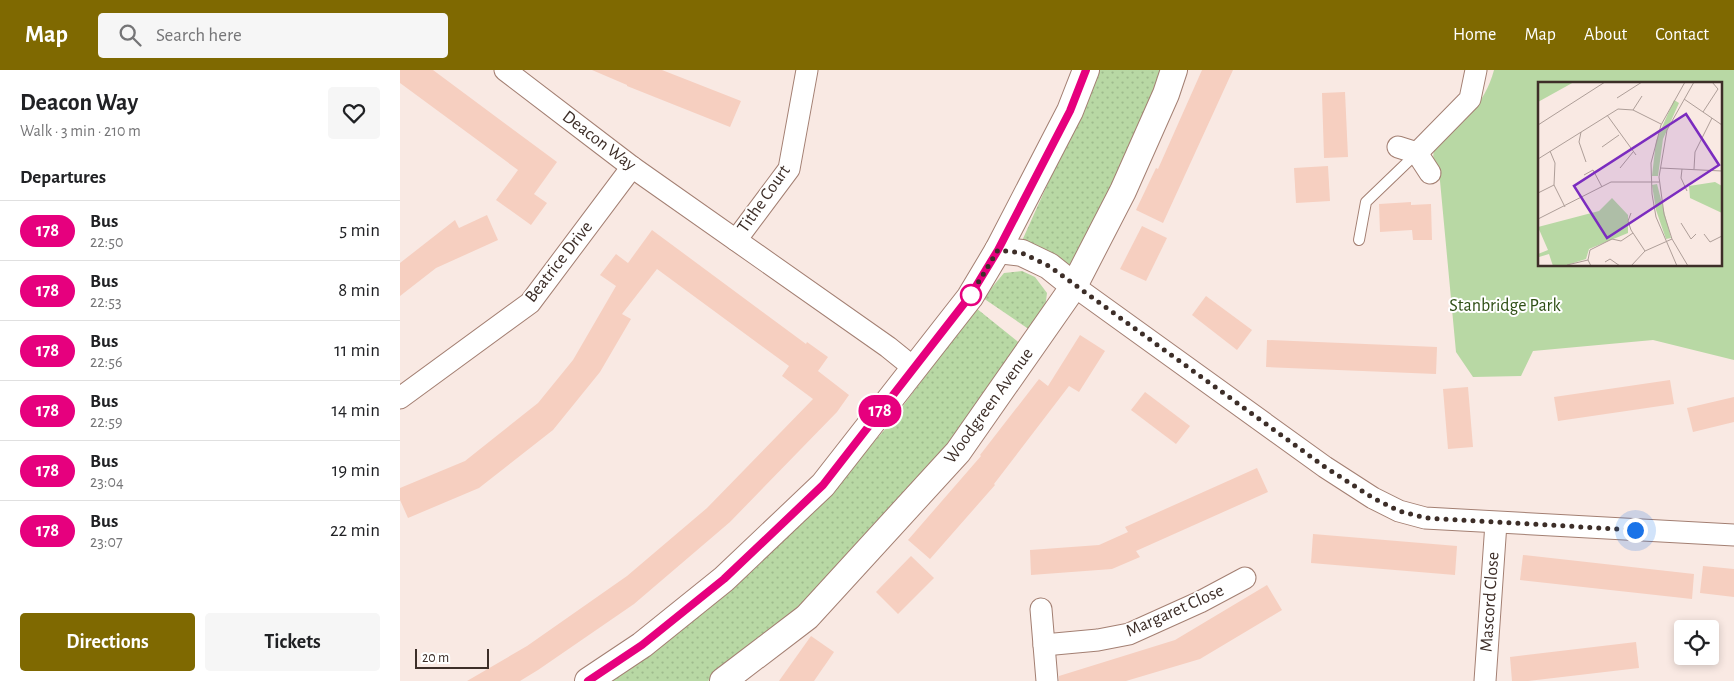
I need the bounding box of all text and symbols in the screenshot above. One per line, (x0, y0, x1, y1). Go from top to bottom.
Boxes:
search box (98, 13, 448, 58)
icon: search (116, 21, 144, 49)
text: Map (25, 23, 68, 47)
text: Search here (156, 26, 242, 45)
text: Home (1453, 26, 1496, 44)
text: Map (1524, 26, 1556, 44)
text: About (1584, 26, 1627, 44)
text: Contact (1655, 26, 1709, 44)
inset map (1538, 82, 1722, 266)
button: heart (328, 87, 380, 139)
text: Deacon Way (20, 91, 138, 115)
street label: Deacon Way (559, 108, 639, 175)
text: Walk · 3 min · 210 m (20, 123, 141, 139)
street label: Tithe Court (734, 162, 794, 236)
text: Departures (20, 168, 106, 187)
text: Bus (90, 212, 118, 231)
street label: Beatrice Drive (522, 218, 596, 306)
text: 5 min (339, 221, 380, 240)
text: 178 (36, 222, 59, 240)
text: 22:50 (90, 234, 123, 250)
text: Bus (90, 272, 118, 291)
text: 8 min (338, 281, 380, 300)
text: 178 (36, 282, 59, 300)
unlabelled marker (960, 284, 982, 306)
text: 22:53 (90, 294, 122, 310)
park label: Stanbridge Park (1449, 297, 1561, 315)
text: Bus (90, 332, 118, 351)
text: 11 min (334, 341, 380, 360)
text: 178 (36, 342, 59, 360)
street label: Woodgreen Avenue (941, 345, 1037, 467)
text: 22:56 (90, 354, 122, 370)
text: Bus (90, 392, 118, 411)
line badge: 178 (851, 395, 909, 427)
text: 14 min (332, 401, 380, 420)
text: 178 (36, 402, 59, 420)
text: 178 (868, 402, 892, 420)
text: 22:59 (90, 414, 122, 430)
text: Bus (90, 452, 118, 471)
text: 19 min (332, 461, 380, 480)
text: 178 (36, 462, 59, 480)
text: 23:04 (90, 474, 124, 490)
text: Bus (90, 512, 118, 531)
your location (1623, 518, 1648, 543)
text: 22 min (330, 521, 380, 540)
text: 178 (36, 522, 59, 540)
text: 23:07 (90, 534, 123, 550)
street label: Mascord Close (1478, 551, 1502, 653)
street label: Margaret Close (1123, 581, 1227, 641)
button: Directions (20, 613, 195, 671)
button: Tickets (205, 613, 380, 671)
map controls (1674, 620, 1719, 665)
button: locate (1674, 620, 1719, 665)
scale bar (415, 646, 489, 669)
text: 20 m (422, 651, 449, 665)

